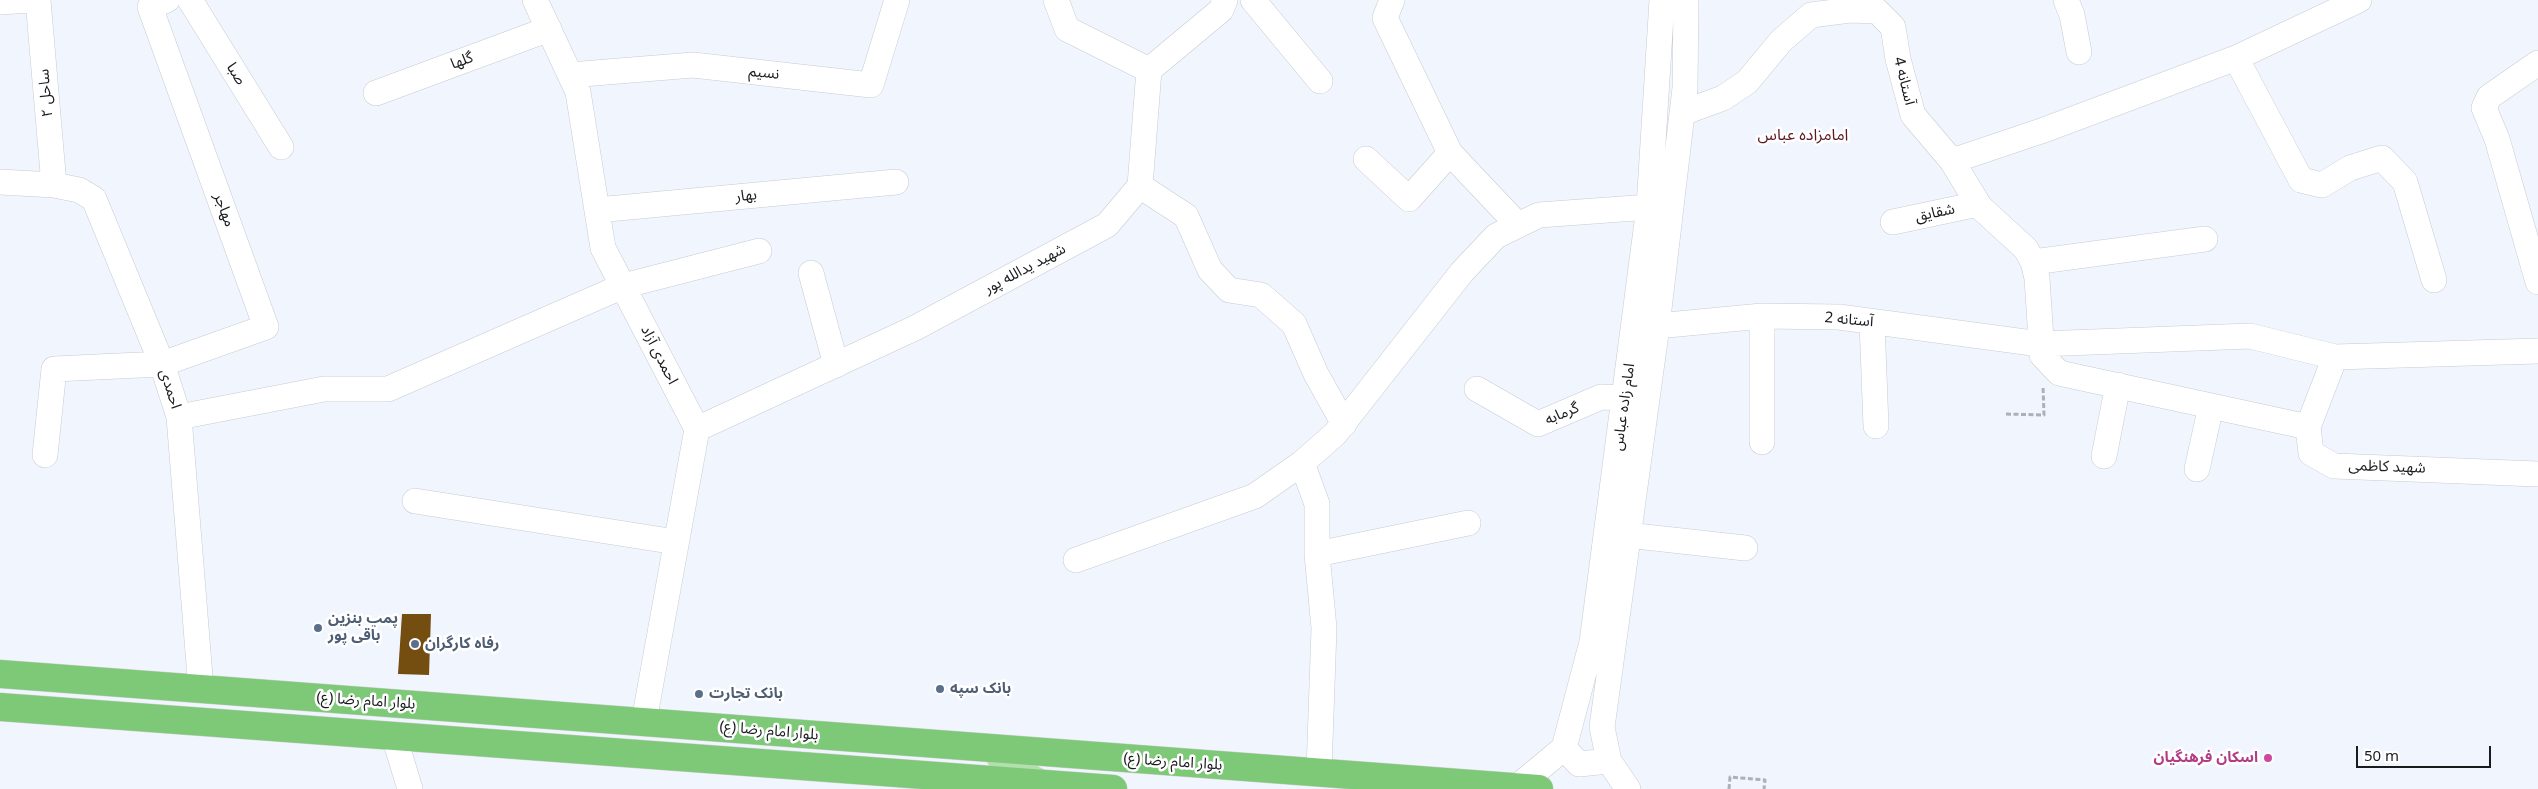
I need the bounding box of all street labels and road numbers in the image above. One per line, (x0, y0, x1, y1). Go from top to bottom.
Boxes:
street label: گلها (448, 49, 476, 73)
street label: آستانه 4 (1889, 55, 1919, 107)
street label: صبا (222, 59, 250, 89)
street label: نسیم (748, 62, 780, 84)
street label: ساحل ۲ (35, 68, 57, 118)
street label: بهار (734, 186, 758, 206)
street label: مهاجر (210, 191, 238, 229)
street label: شقایق (1913, 200, 1957, 226)
street label: شهید یدالله پور (981, 240, 1069, 298)
street label: آستانه 2 (1824, 309, 1874, 331)
street label: احمدی آزاد (637, 323, 681, 387)
street label: امام زاده عباس (1609, 362, 1639, 452)
street label: احمدی (155, 367, 185, 411)
street label: گرمابه (1542, 399, 1582, 429)
street label: شهید کاظمی (2348, 457, 2426, 477)
street label: بلوار امام رضا (ع) (316, 689, 416, 713)
street label: بلوار امام رضا (ع) (719, 718, 819, 744)
street label: بلوار امام رضا (ع) (1123, 750, 1223, 774)

